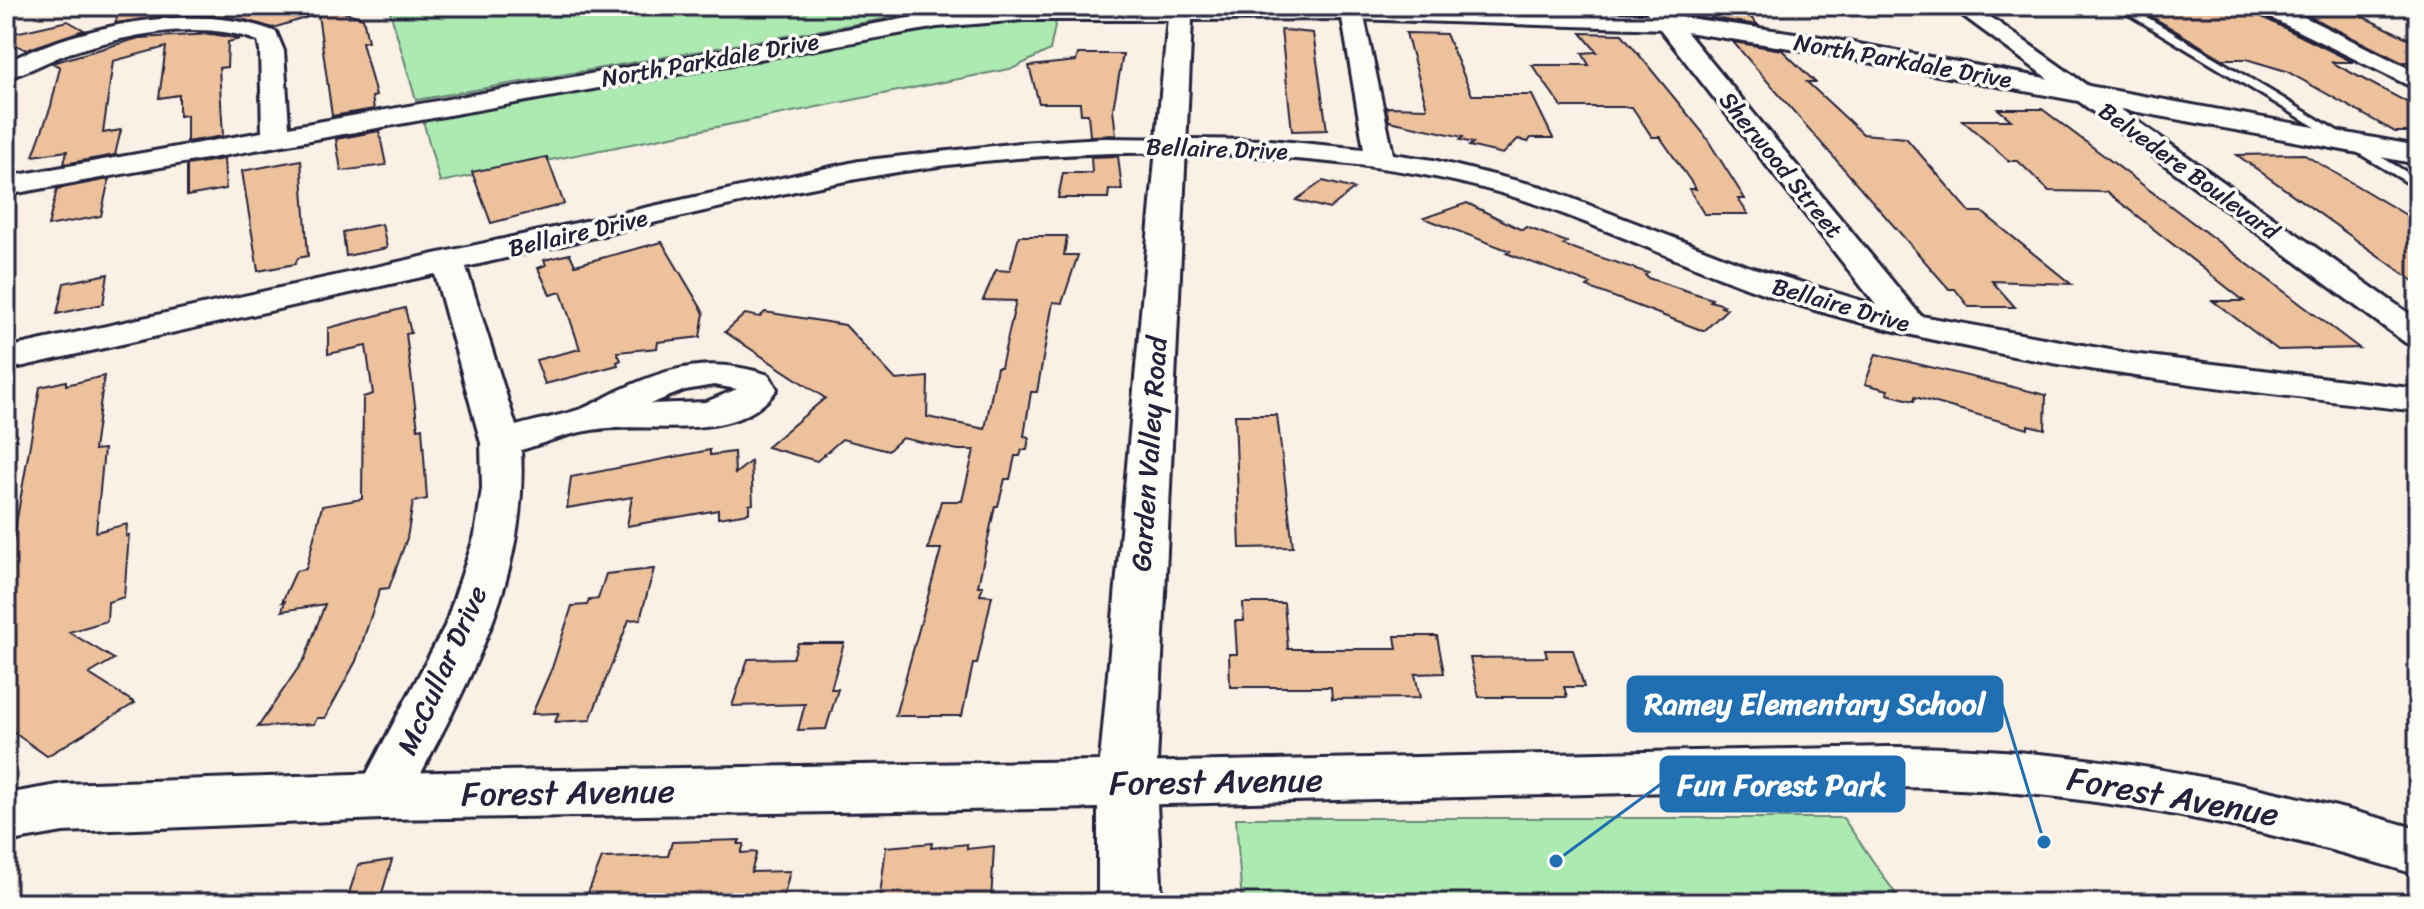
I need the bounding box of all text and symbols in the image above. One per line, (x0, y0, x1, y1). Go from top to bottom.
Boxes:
street label: North Parkdale Drive (598, 20, 823, 100)
street label: North Parkdale Drive (1791, 21, 2016, 101)
street label: Sherwood Street (1708, 82, 1854, 248)
street label: Belvedere Boulevard (2089, 91, 2290, 252)
street label: Bellaire Drive (1145, 126, 1289, 172)
street label: Bellaire Drive (504, 196, 652, 269)
street label: Bellaire Drive (1767, 265, 1915, 345)
street label: Garden Valley Road (1116, 333, 1182, 573)
street label: McCullar Drive (383, 577, 501, 763)
callout: Ramey Elementary School (1628, 677, 2002, 731)
text: Ramey Elementary School (1644, 677, 1987, 731)
street label: Forest Avenue (2062, 749, 2284, 845)
street label: Forest Avenue (1109, 750, 1323, 814)
callout: Fun Forest Park (1661, 757, 1904, 811)
text: Fun Forest Park (1676, 758, 1887, 812)
street label: Forest Avenue (461, 761, 675, 825)

